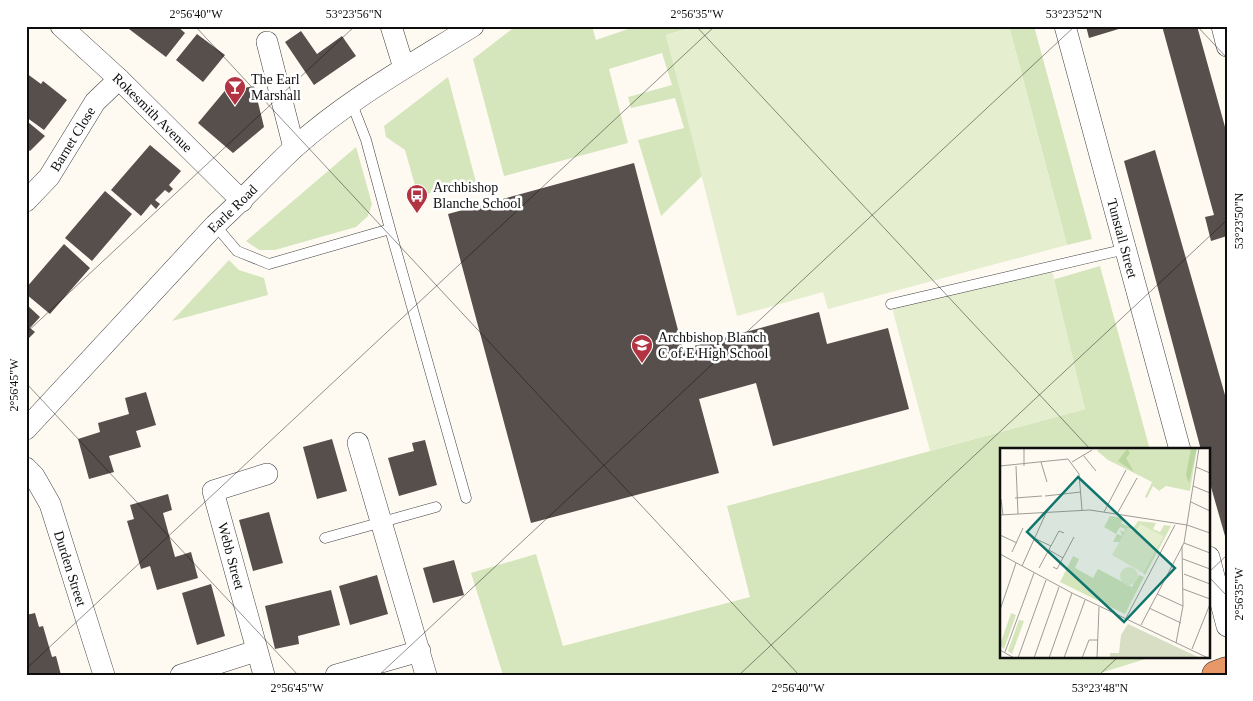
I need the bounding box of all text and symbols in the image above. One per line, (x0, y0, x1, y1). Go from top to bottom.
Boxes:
text: 2°56'40"W (169, 7, 223, 21)
text: 53°23'56"N (326, 7, 383, 21)
text: 2°56'35"W (670, 7, 724, 21)
text: 53°23'52"N (1046, 7, 1103, 21)
street label: Rokesmith Avenue (110, 70, 196, 155)
place label: The Earl Marshall (251, 72, 301, 103)
bar icon: The Earl Marshall (223, 75, 247, 106)
street label: Barnet Close (47, 104, 98, 174)
place label: Archbishop Blanche School (433, 180, 521, 211)
street label: Earle Road (204, 181, 260, 236)
bus stop icon: Archbishop Blanche School (405, 183, 429, 214)
text: 53°23'50"N (1232, 192, 1246, 249)
street label: Tunstall Street (1105, 197, 1141, 280)
place label: Archbishop Blanch C of E High School (658, 330, 769, 361)
school or university icon: Archbishop Blanch C of E High School (630, 333, 654, 364)
text: 2°56'45"W (7, 358, 21, 412)
inset map (1000, 448, 1210, 658)
street label: Webb Street (215, 521, 247, 591)
street label: Durden Street (51, 529, 89, 608)
text: 2°56'35"W (1232, 567, 1246, 621)
text: 2°56'45"W (270, 681, 324, 695)
text: 2°56'40"W (771, 681, 825, 695)
text: 53°23'48"N (1072, 681, 1129, 695)

